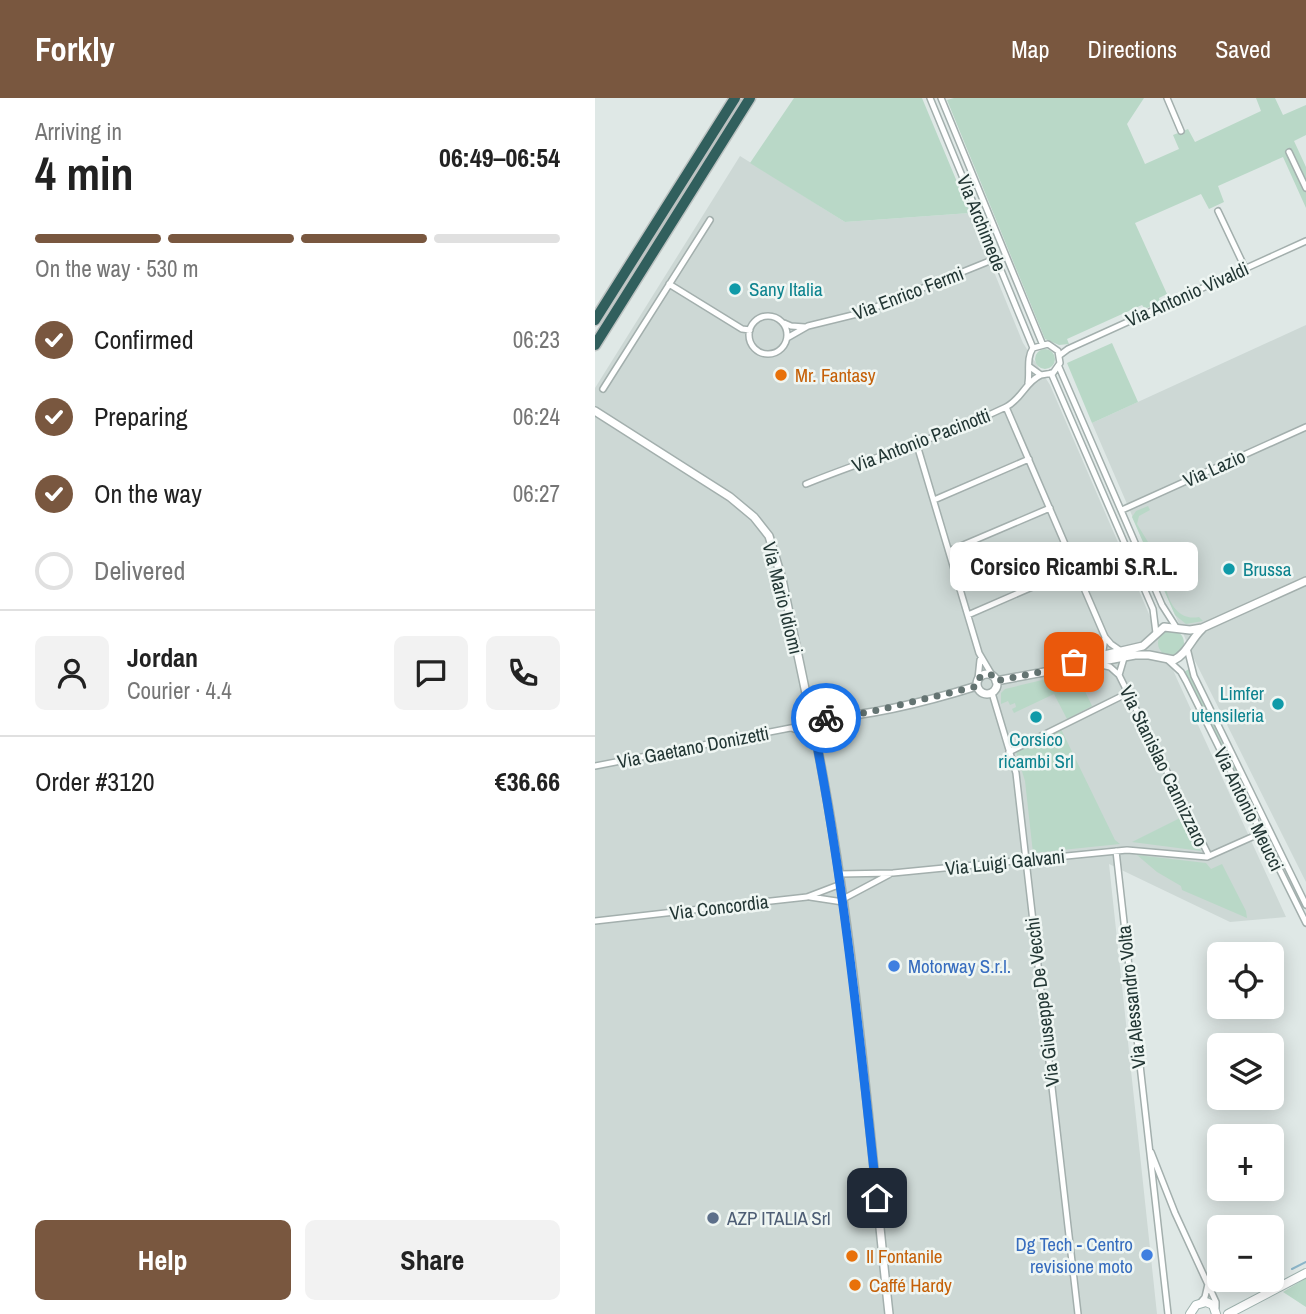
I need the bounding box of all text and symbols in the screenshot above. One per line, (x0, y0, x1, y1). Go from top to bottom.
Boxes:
text: Forkly (35, 27, 115, 71)
text: Map (1011, 33, 1049, 65)
text: Directions (1087, 33, 1177, 65)
text: Saved (1215, 33, 1271, 65)
text: Arriving in (35, 116, 122, 147)
text: 06:49–06:54 (439, 140, 560, 175)
text: 4 min (35, 142, 134, 204)
street label: Via Archimede (951, 171, 1013, 275)
text: On the way · 530 m (35, 253, 199, 284)
street label: Via Antonio Vivaldi (1121, 255, 1253, 333)
street label: Via Enrico Fermi (849, 260, 967, 326)
place label: Sany Italia (749, 276, 823, 302)
marker: Sany Italia (727, 281, 743, 297)
icon: check (35, 321, 73, 359)
text: Confirmed (94, 322, 194, 357)
text: 06:23 (513, 324, 560, 355)
place label: Mr. Fantasy (795, 362, 876, 388)
marker: Mr. Fantasy (773, 367, 789, 383)
icon: check (35, 398, 73, 436)
text: Preparing (94, 399, 188, 434)
text: 06:24 (513, 401, 560, 432)
street label: Via Antonio Pacinotti (848, 402, 994, 478)
street label: Via Lazio (1179, 443, 1249, 493)
icon: check (35, 475, 73, 513)
text: On the way (94, 476, 202, 511)
text: 06:27 (513, 478, 560, 509)
street label: Via Mario Idiomi (756, 539, 810, 657)
callout: Corsico Ricambi S.R.L. (950, 543, 1198, 592)
text: Corsico Ricambi S.R.L. (970, 551, 1178, 582)
text: Delivered (94, 553, 185, 588)
place label: Brussa (1243, 556, 1292, 582)
marker: Brussa (1221, 561, 1237, 577)
pin (1044, 632, 1104, 692)
button: person (35, 636, 109, 710)
button: chat (394, 636, 468, 710)
button: phone (486, 636, 560, 710)
text: Jordan (127, 640, 198, 675)
icon: bag (1055, 643, 1093, 681)
text: Courier · 4.4 (127, 675, 232, 706)
place label: Limfer utensileria (1191, 680, 1265, 728)
street label: Via Stanislao Cannizzaro (1114, 681, 1214, 851)
courier (791, 683, 861, 753)
marker: Limfer utensileria (1270, 696, 1286, 712)
icon: bike (807, 699, 845, 737)
marker: Corsico ricambi Srl (1028, 709, 1044, 725)
street label: Via Gaetano Donizetti (615, 720, 771, 774)
place label: Corsico ricambi Srl (998, 726, 1074, 774)
street label: Via Antonio Meucci (1208, 743, 1290, 875)
text: Order #3120 (35, 764, 155, 799)
text: €36.66 (495, 764, 560, 799)
street label: Via Luigi Galvani (944, 843, 1066, 881)
street label: Via Concordia (668, 888, 770, 926)
street label: Via Giuseppe De Vecchi (1019, 916, 1065, 1088)
street label: Via Alessandro Volta (1111, 924, 1151, 1070)
map controls (1207, 942, 1284, 1292)
button: locate (1207, 942, 1284, 1019)
place label: Motorway S.r.l. (908, 953, 1011, 979)
marker: Motorway S.r.l. (886, 958, 902, 974)
button: layers (1207, 1033, 1284, 1110)
button: + (1207, 1124, 1284, 1201)
pin (847, 1168, 907, 1228)
icon: home (858, 1179, 896, 1217)
place label: AZP ITALIA Srl (726, 1205, 830, 1231)
marker: AZP ITALIA Srl (705, 1210, 721, 1226)
button: − (1207, 1215, 1284, 1292)
button: Help (35, 1220, 291, 1300)
button: Share (305, 1220, 560, 1300)
place label: Dg Tech - Centro revisione moto (1016, 1231, 1133, 1279)
place label: Il Fontanile (866, 1243, 942, 1269)
marker: Dg Tech - Centro revisione moto (1139, 1247, 1155, 1263)
marker: Il Fontanile (844, 1248, 860, 1264)
place label: Caffé Hardy (869, 1272, 952, 1298)
marker: Caffé Hardy (847, 1277, 863, 1293)

